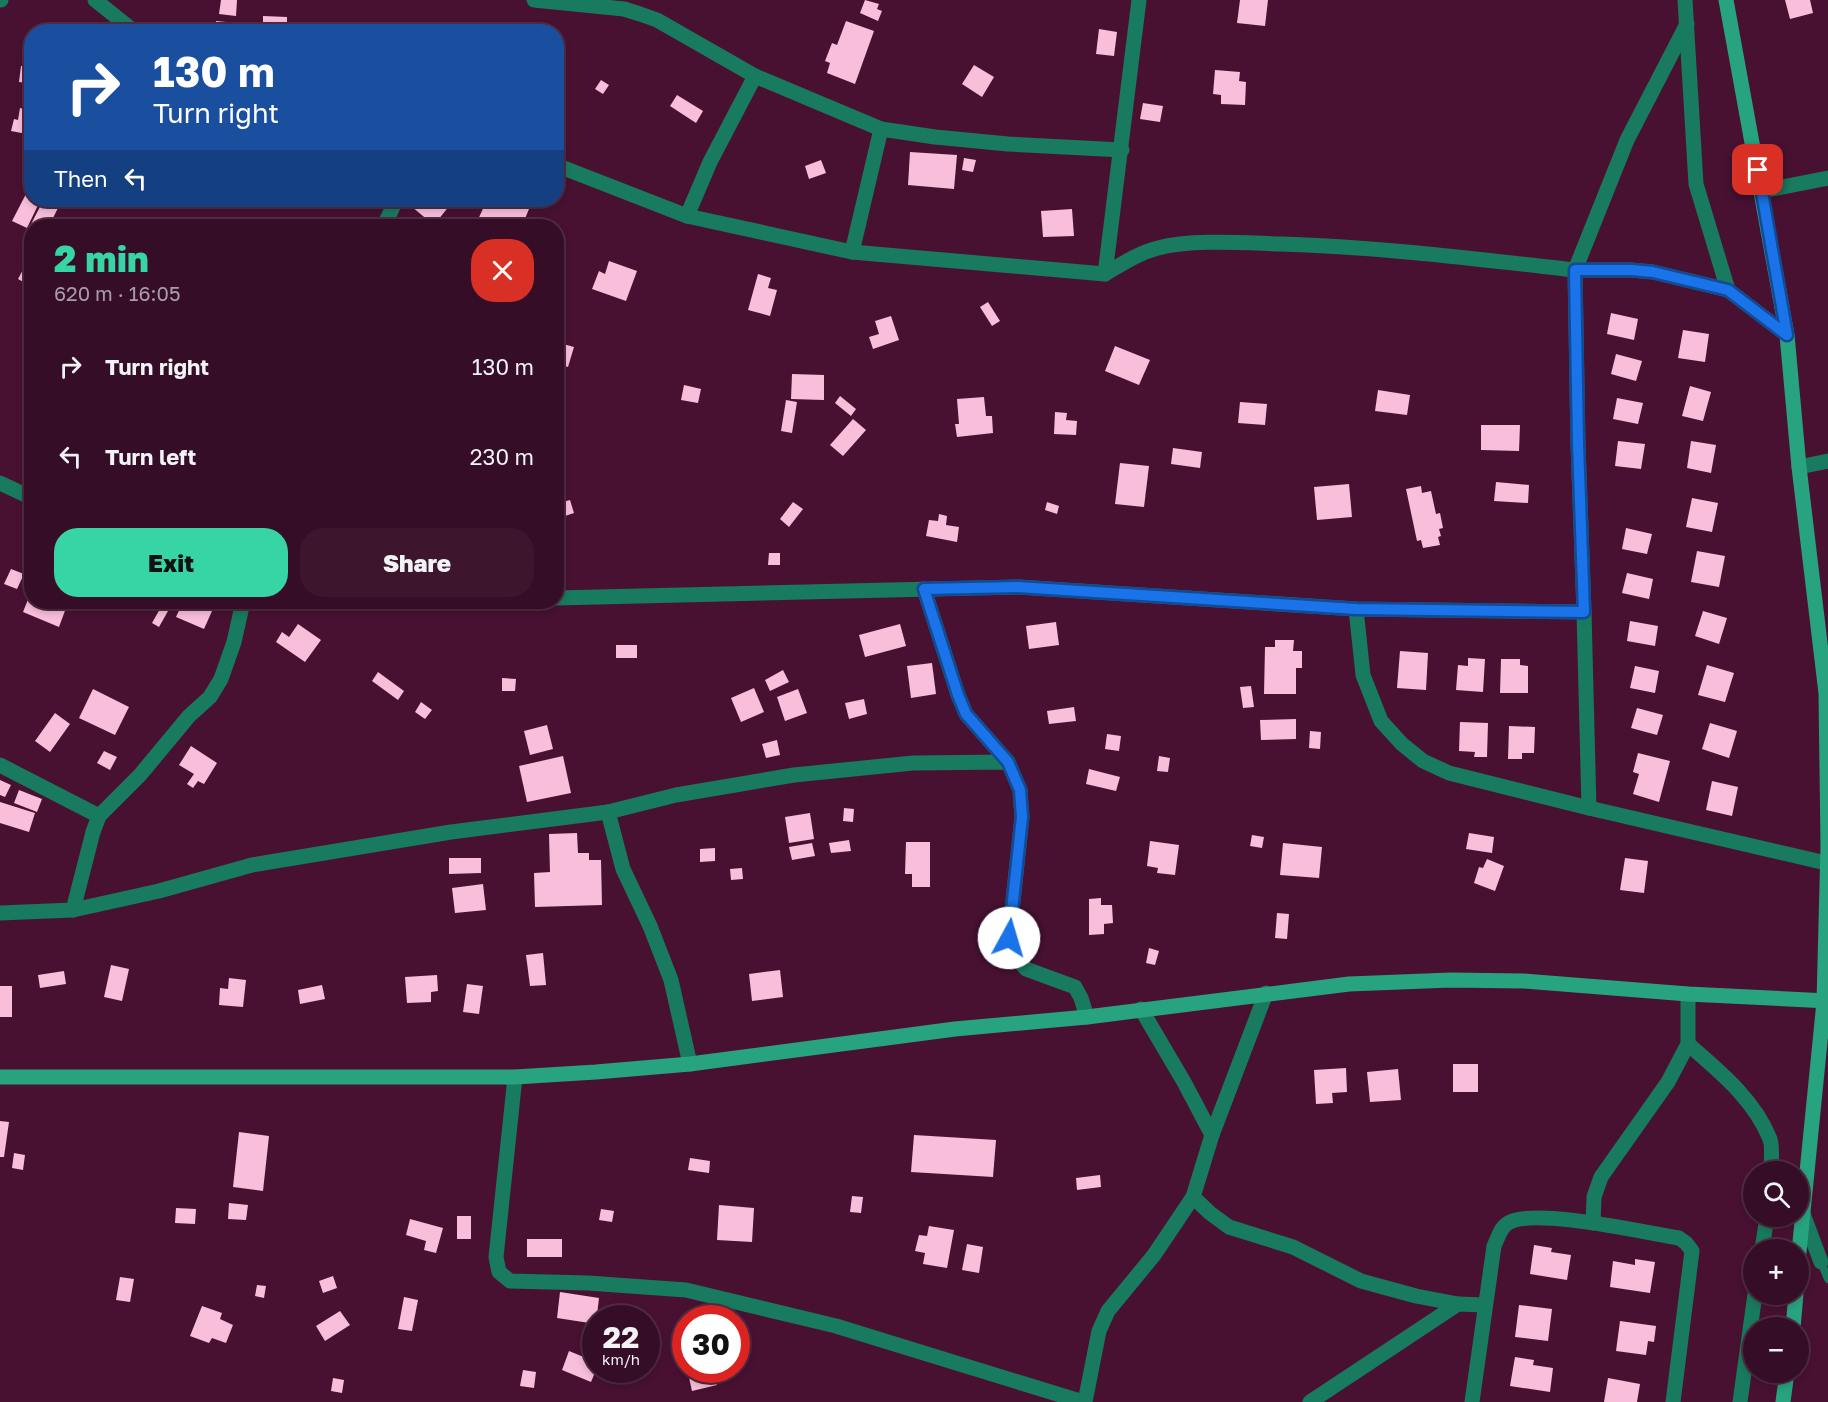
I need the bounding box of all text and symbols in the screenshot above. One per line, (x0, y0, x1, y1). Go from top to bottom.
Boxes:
text: 130 m (153, 46, 275, 96)
icon: right (54, 48, 132, 126)
text: Turn right (153, 97, 279, 129)
pin (1732, 144, 1783, 195)
icon: arrive (1741, 153, 1774, 186)
icon: left (119, 162, 152, 195)
text: Then (54, 165, 107, 192)
text: 2 min (54, 237, 149, 280)
button: close (471, 239, 534, 302)
text: 620 m · 16:05 (54, 281, 181, 305)
icon: right (54, 350, 87, 383)
text: Turn right (105, 353, 209, 380)
text: 130 m (472, 353, 534, 380)
icon: left (54, 440, 87, 473)
text: Turn left (105, 443, 196, 470)
text: 230 m (470, 443, 534, 470)
button: Exit (54, 528, 288, 597)
button: Share (300, 528, 534, 597)
position arrow (977, 906, 1041, 970)
map controls (1743, 1161, 1809, 1383)
button: search (1743, 1161, 1809, 1227)
button: + (1743, 1239, 1809, 1305)
speed limit sign: 30 (672, 1305, 750, 1383)
button: − (1743, 1317, 1809, 1383)
text: 22 (603, 1319, 639, 1355)
text: km/h (602, 1350, 640, 1368)

